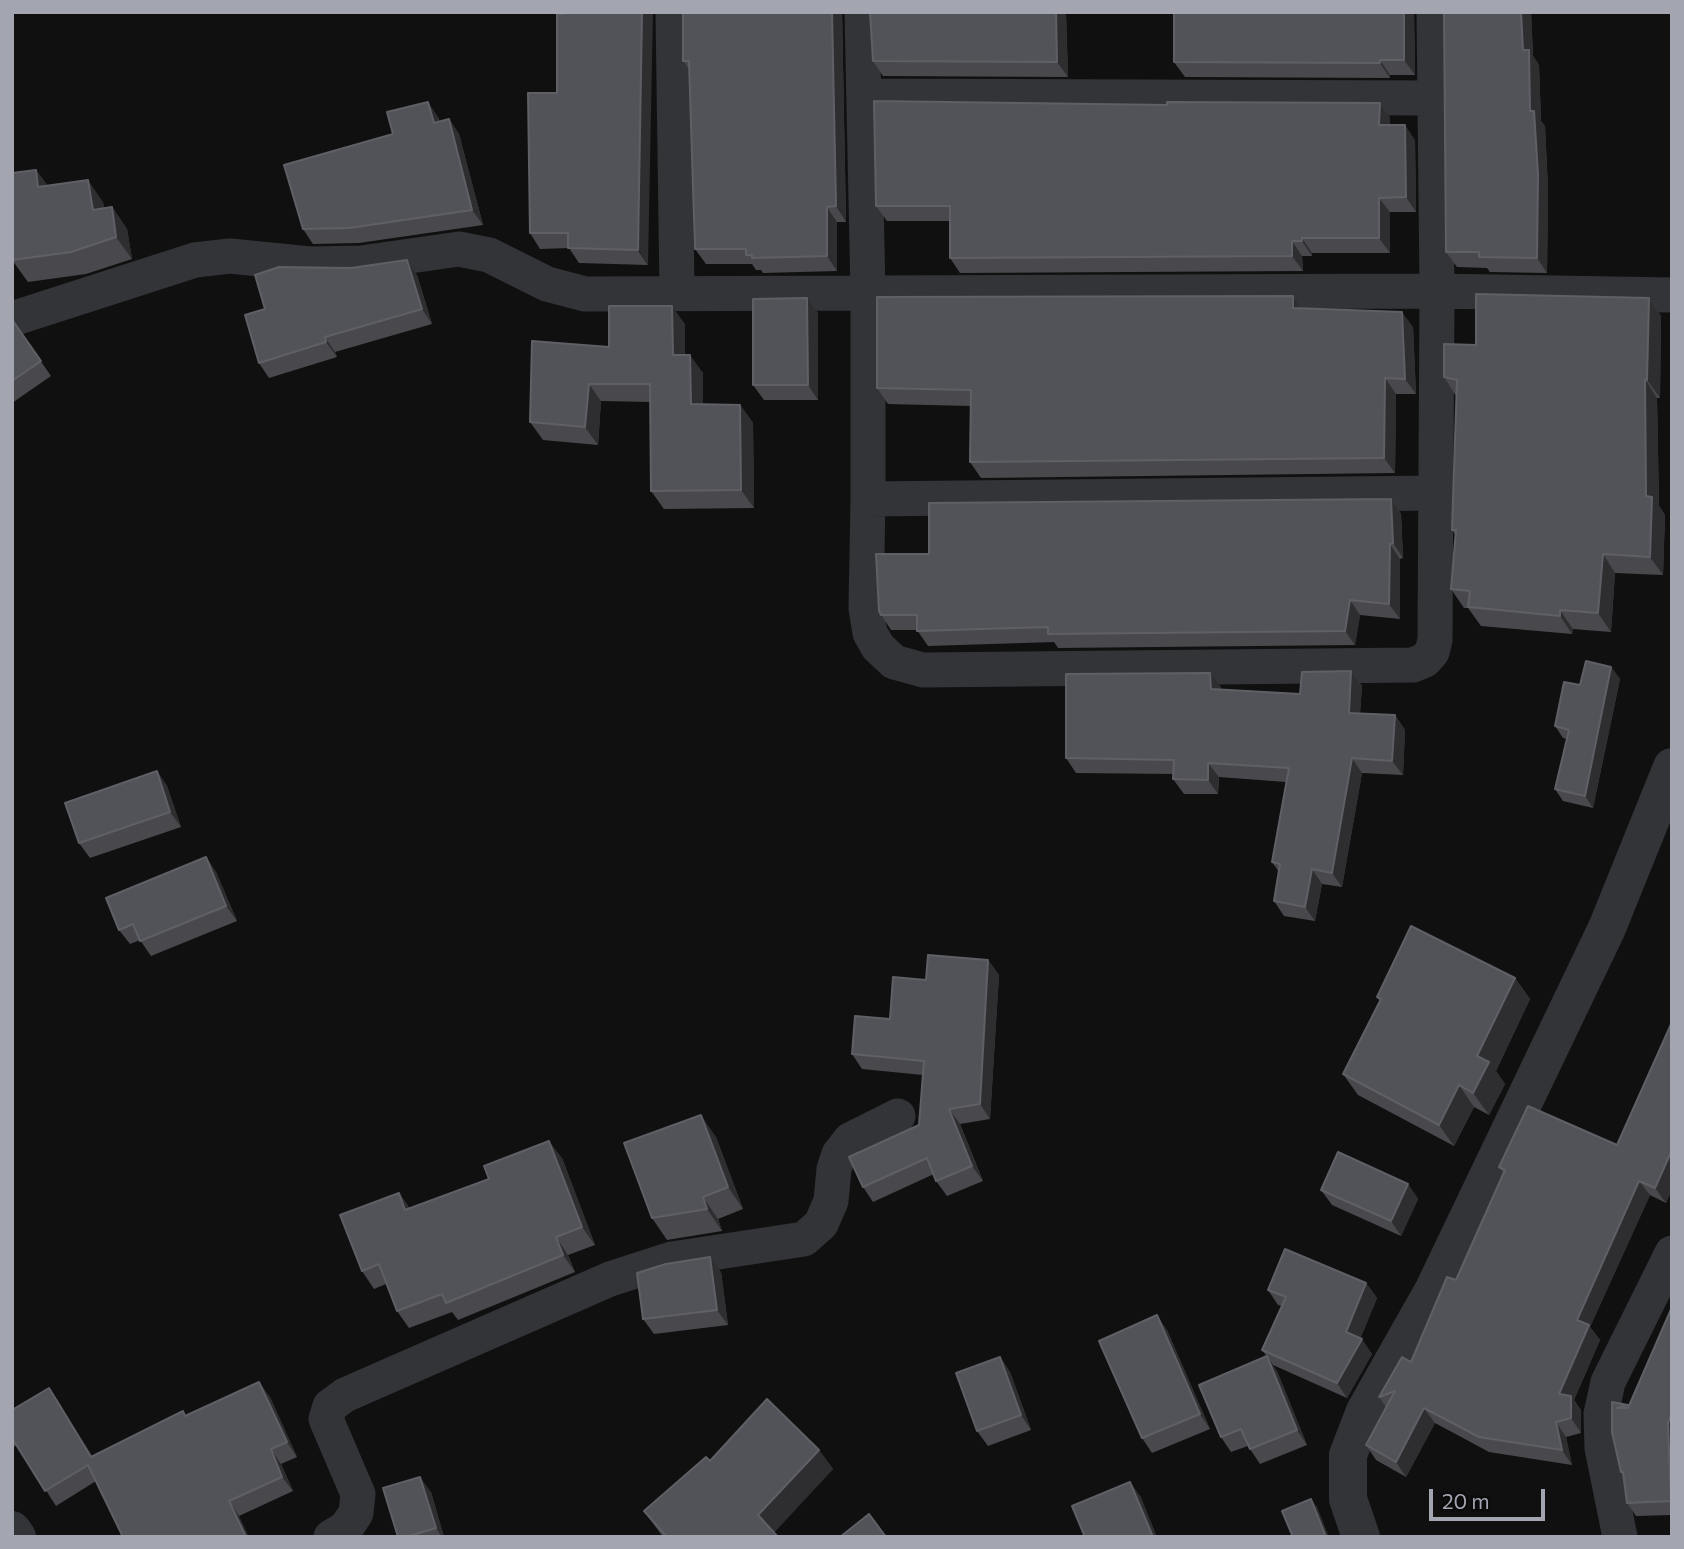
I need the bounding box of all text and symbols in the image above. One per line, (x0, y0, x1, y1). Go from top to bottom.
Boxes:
scale bar (1432, 1476, 1548, 1520)
text: 20 m (1442, 1488, 1490, 1513)

